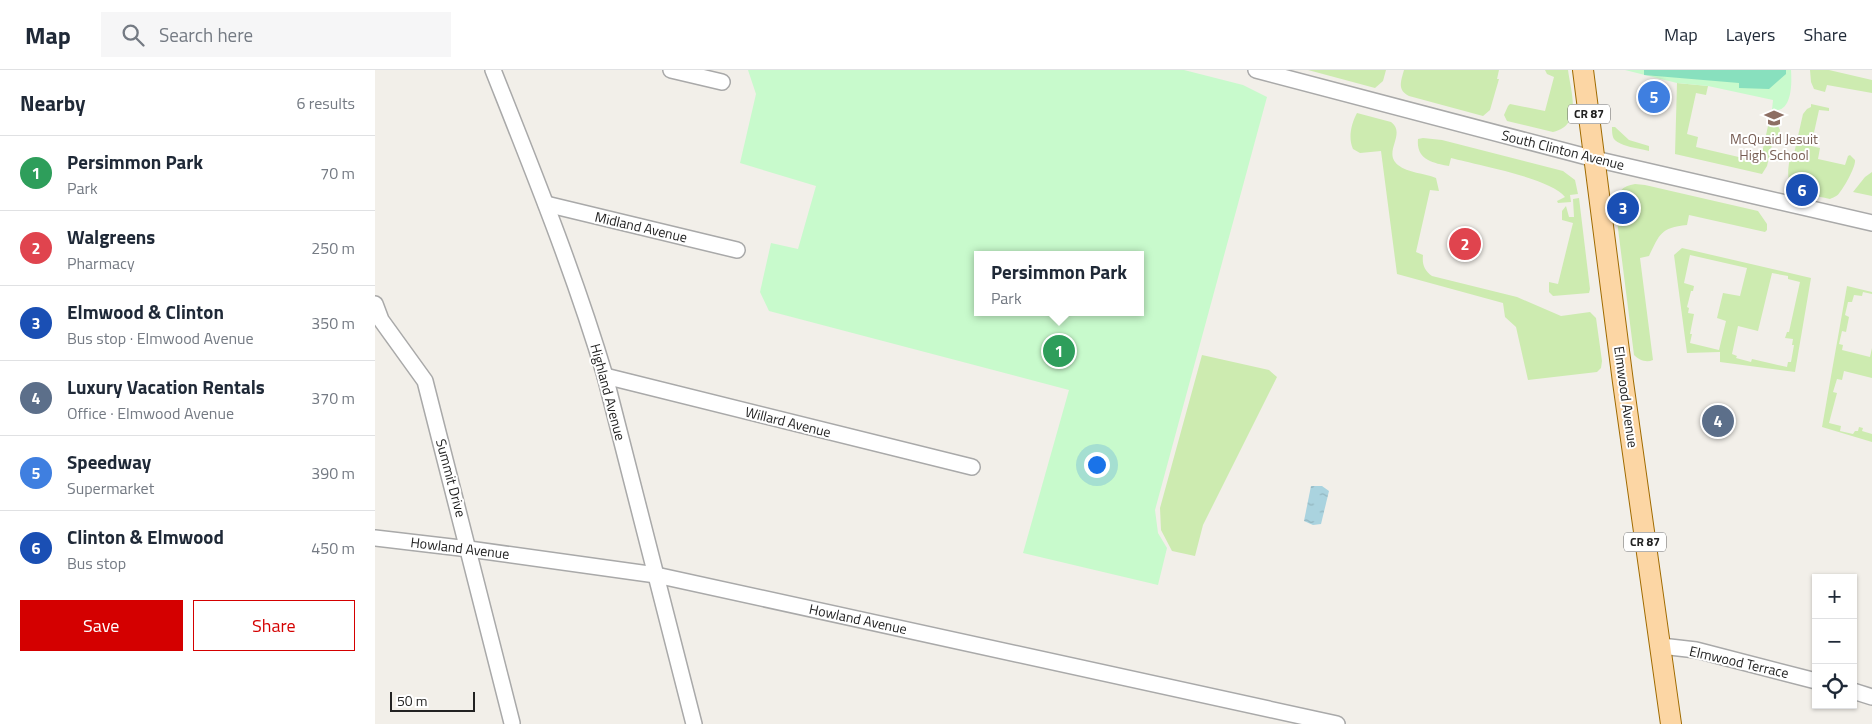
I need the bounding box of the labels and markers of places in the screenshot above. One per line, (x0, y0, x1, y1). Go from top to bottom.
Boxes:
pin: 5 (1638, 78, 1670, 116)
school or university icon: McQuaid Jesuit High School (1763, 107, 1785, 129)
place label: McQuaid Jesuit High School (1730, 128, 1818, 165)
pin: 6 (1786, 171, 1818, 209)
pin: 3 (1607, 189, 1639, 227)
pin: 2 (1449, 225, 1481, 263)
pin: 1 (1043, 332, 1075, 370)
pin: 4 (1702, 402, 1734, 440)

